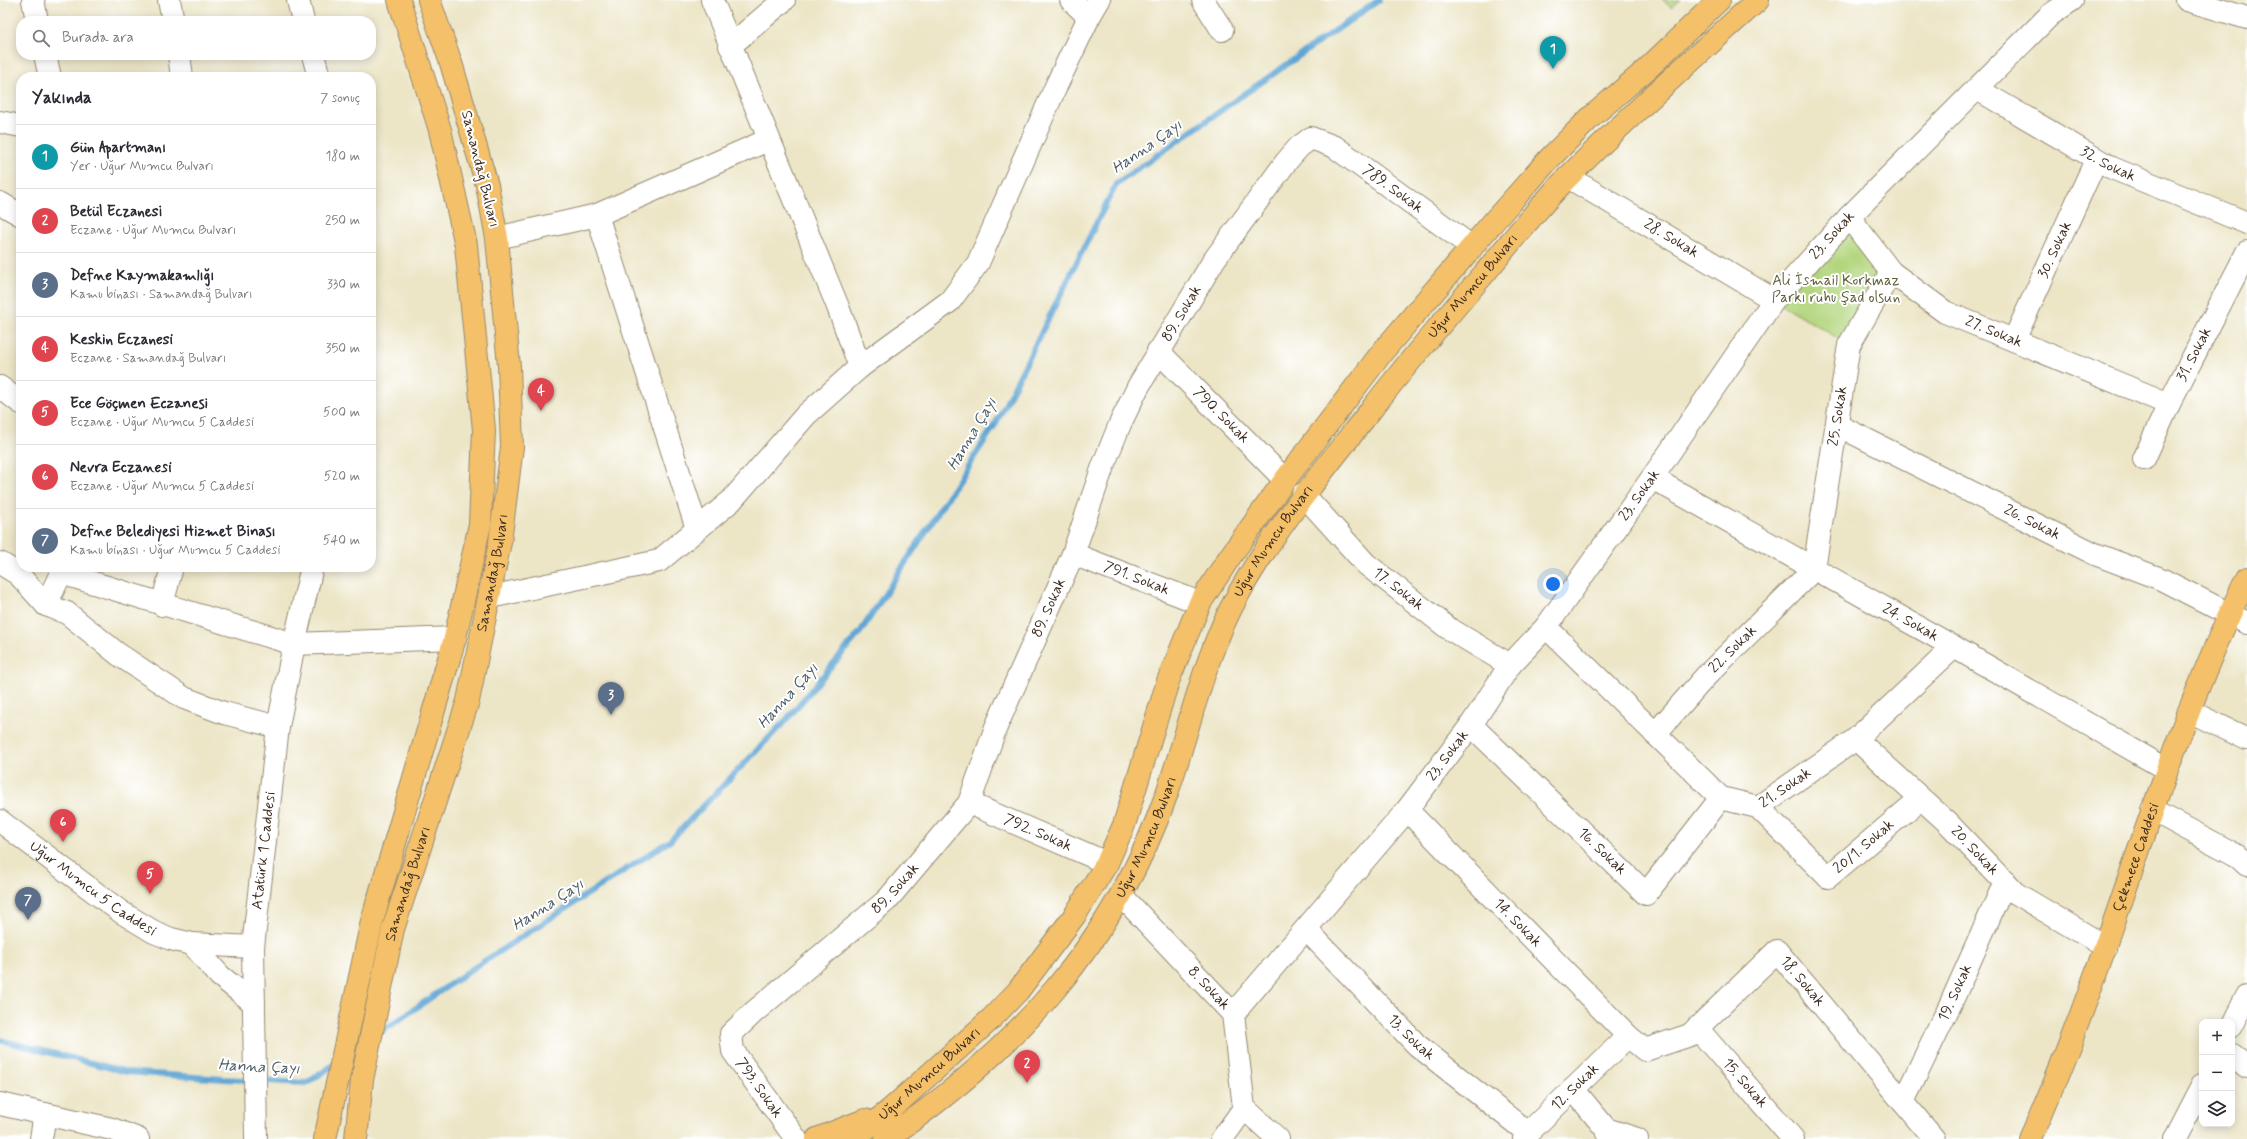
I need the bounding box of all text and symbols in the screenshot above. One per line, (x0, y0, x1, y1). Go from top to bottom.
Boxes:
search box (16, 16, 376, 60)
icon: search (30, 27, 52, 49)
text: Burada ara (62, 28, 134, 48)
pin: 1 (1540, 36, 1566, 69)
text: Yakında (32, 87, 92, 109)
text: 7 sonuç (320, 90, 360, 107)
street label: Samandağ Bulvarı (456, 108, 504, 230)
water label: Hanna Çayı (1108, 115, 1187, 179)
text: Gün Apartmanı (70, 138, 166, 158)
street label: 32. Sokak (2076, 142, 2138, 187)
text: 1 (42, 148, 48, 165)
text: 180 m (325, 148, 360, 165)
text: Yer · Uğur Mumcu Bulvarı (70, 158, 214, 175)
street label: 789. Sokak (1358, 160, 1427, 218)
text: Betül Eczanesi (70, 202, 163, 222)
street label: 23. Sokak (1805, 207, 1859, 264)
text: 2 (42, 212, 48, 229)
text: 250 m (325, 212, 360, 229)
street label: 28. Sokak (1640, 214, 1702, 263)
street label: 30. Sokak (2033, 218, 2077, 282)
text: Eczane · Uğur Mumcu Bulvarı (70, 222, 236, 239)
street label: Uğur Mumcu Bulvarı (1423, 230, 1523, 343)
text: Defne Kaymakamlığı (70, 266, 214, 286)
park label: Ali İsmail Korkmaz Parkı ruhu şad olsun (1772, 271, 1900, 308)
text: 3 (42, 276, 48, 293)
text: 330 m (327, 276, 360, 293)
street label: 89. Sokak (1157, 282, 1207, 346)
text: Kamu binası · Samandağ Bulvarı (70, 286, 253, 303)
street label: 27. Sokak (1962, 311, 2025, 353)
street label: 31. Sokak (2172, 324, 2217, 385)
text: Keskin Eczanesi (70, 330, 173, 350)
text: 4 (41, 340, 49, 357)
text: 350 m (326, 340, 360, 357)
text: Eczane · Samandağ Bulvarı (70, 350, 226, 367)
pin: 4 (528, 378, 554, 411)
street label: 790. Sokak (1189, 382, 1254, 448)
street label: 25. Sokak (1823, 385, 1852, 448)
water label: Hanna Çayı (942, 393, 1002, 474)
text: Ece Göçmen Eczanesi (70, 394, 208, 414)
text: 5 (41, 404, 49, 421)
text: 500 m (323, 404, 360, 421)
text: Eczane · Uğur Mumcu 5 Caddesi (70, 414, 254, 431)
text: Nevra Eczanesi (70, 458, 172, 478)
street label: 23. Sokak (1614, 466, 1665, 525)
text: 6 (42, 468, 48, 485)
text: 520 m (324, 468, 360, 485)
text: Eczane · Uğur Mumcu 5 Caddesi (70, 478, 254, 495)
street label: Uğur Mumcu Bulvarı (1229, 481, 1318, 601)
street label: 26. Sokak (2000, 500, 2064, 545)
street label: Samandağ Bulvarı (472, 513, 513, 634)
text: Defne Belediyesi Hizmet Binası (70, 522, 276, 542)
text: 7 (41, 532, 49, 549)
text: 540 m (323, 532, 360, 549)
text: Kamu binası · Uğur Mumcu 5 Caddesi (70, 542, 280, 559)
street label: 791. Sokak (1101, 557, 1172, 600)
street label: 17. Sokak (1369, 563, 1428, 615)
your location (1543, 574, 1563, 594)
street label: 89. Sokak (1027, 575, 1071, 641)
street label: 24. Sokak (1879, 599, 1942, 646)
street label: 22. Sokak (1704, 621, 1761, 678)
water label: Hanna Çayı (753, 658, 823, 733)
pin: 3 (598, 682, 624, 715)
street label: 23. Sokak (1422, 726, 1474, 785)
street label: 21. Sokak (1755, 763, 1815, 813)
street label: Uğur Mumcu Bulvarı (1111, 774, 1182, 902)
street label: Atatürk 1 Caddesi (247, 791, 281, 911)
street label: Çekmece Caddesi (2108, 800, 2164, 915)
pin: 6 (50, 809, 76, 842)
street label: 792. Sokak (1001, 809, 1075, 856)
street label: 20/1. Sokak (1829, 815, 1899, 878)
street label: 20. Sokak (1946, 822, 2003, 880)
street label: 16. Sokak (1573, 823, 1631, 880)
street label: Samandağ Bulvarı (381, 824, 436, 943)
street label: Uğur Mumcu 5 Caddesi (28, 838, 158, 938)
street label: 89. Sokak (867, 859, 924, 919)
pin: 5 (137, 861, 163, 894)
water label: Hanna Çayı (508, 874, 588, 936)
pin: 7 (15, 887, 41, 920)
street label: 14. Sokak (1489, 894, 1546, 952)
street label: 18. Sokak (1775, 952, 1829, 1011)
street label: 19. Sokak (1934, 961, 1977, 1025)
street label: 8. Sokak (1183, 962, 1234, 1015)
street label: 13. Sokak (1383, 1010, 1439, 1065)
map controls (2199, 1019, 2235, 1127)
button: + (2199, 1019, 2235, 1055)
street label: Uğur Mumcu Bulvarı (874, 1023, 985, 1125)
pin: 2 (1014, 1050, 1040, 1083)
water label: Hanna Çayı (218, 1054, 301, 1080)
street label: 793. Sokak (731, 1054, 787, 1122)
street label: 15. Sokak (1718, 1054, 1772, 1112)
button: − (2199, 1055, 2235, 1091)
street label: 12. Sokak (1547, 1059, 1604, 1115)
button: layers (2199, 1091, 2235, 1127)

